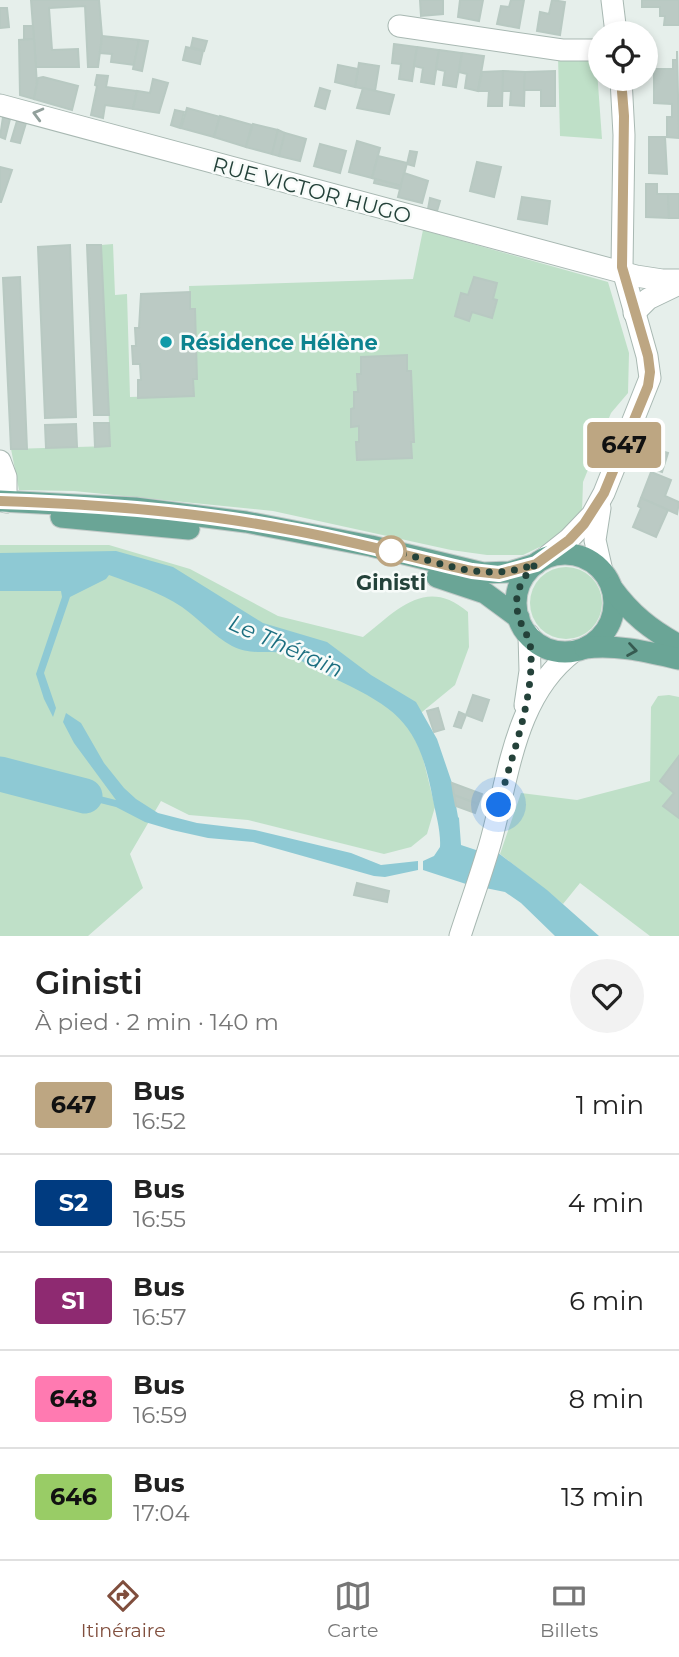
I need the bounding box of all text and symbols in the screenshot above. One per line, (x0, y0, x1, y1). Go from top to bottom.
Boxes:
map controls (588, 21, 658, 91)
button: locate (588, 21, 658, 91)
one-way arrow (32, 108, 44, 123)
street label: RUE VICTOR HUGO (210, 151, 414, 229)
place label: Résidence Hélène (180, 330, 378, 355)
marker: Résidence Hélène (158, 334, 174, 350)
line badge: 647 (584, 422, 664, 468)
text: 647 (601, 430, 647, 459)
marker: Ginisti (376, 536, 406, 566)
place label: Ginisti (356, 570, 426, 595)
water label: Le Thérain (224, 608, 348, 684)
one-way arrow (626, 642, 638, 657)
your location (481, 787, 516, 822)
button: heart (570, 959, 644, 1033)
text: Ginisti (35, 962, 143, 1002)
text: À pied · 2 min · 140 m (35, 1008, 279, 1036)
text: Bus (133, 1075, 185, 1107)
text: 1 min (576, 1089, 644, 1121)
text: 647 (51, 1090, 96, 1119)
text: 16:52 (133, 1107, 186, 1135)
text: Bus (133, 1173, 185, 1205)
text: 4 min (568, 1187, 644, 1219)
text: S2 (59, 1188, 88, 1217)
text: 16:55 (133, 1205, 186, 1233)
text: Bus (133, 1271, 185, 1303)
text: 6 min (569, 1285, 644, 1317)
text: S1 (61, 1286, 86, 1315)
text: 16:57 (133, 1303, 186, 1331)
text: Bus (133, 1369, 185, 1401)
text: 8 min (568, 1383, 644, 1415)
text: 648 (50, 1384, 97, 1413)
text: 16:59 (133, 1401, 187, 1429)
text: Bus (133, 1467, 185, 1499)
text: 13 min (561, 1481, 644, 1513)
text: 646 (50, 1482, 97, 1511)
text: 17:04 (133, 1499, 190, 1527)
tab: Itinéraire (81, 1577, 166, 1642)
tab: Carte (327, 1577, 379, 1642)
tab: Billets (540, 1577, 598, 1642)

